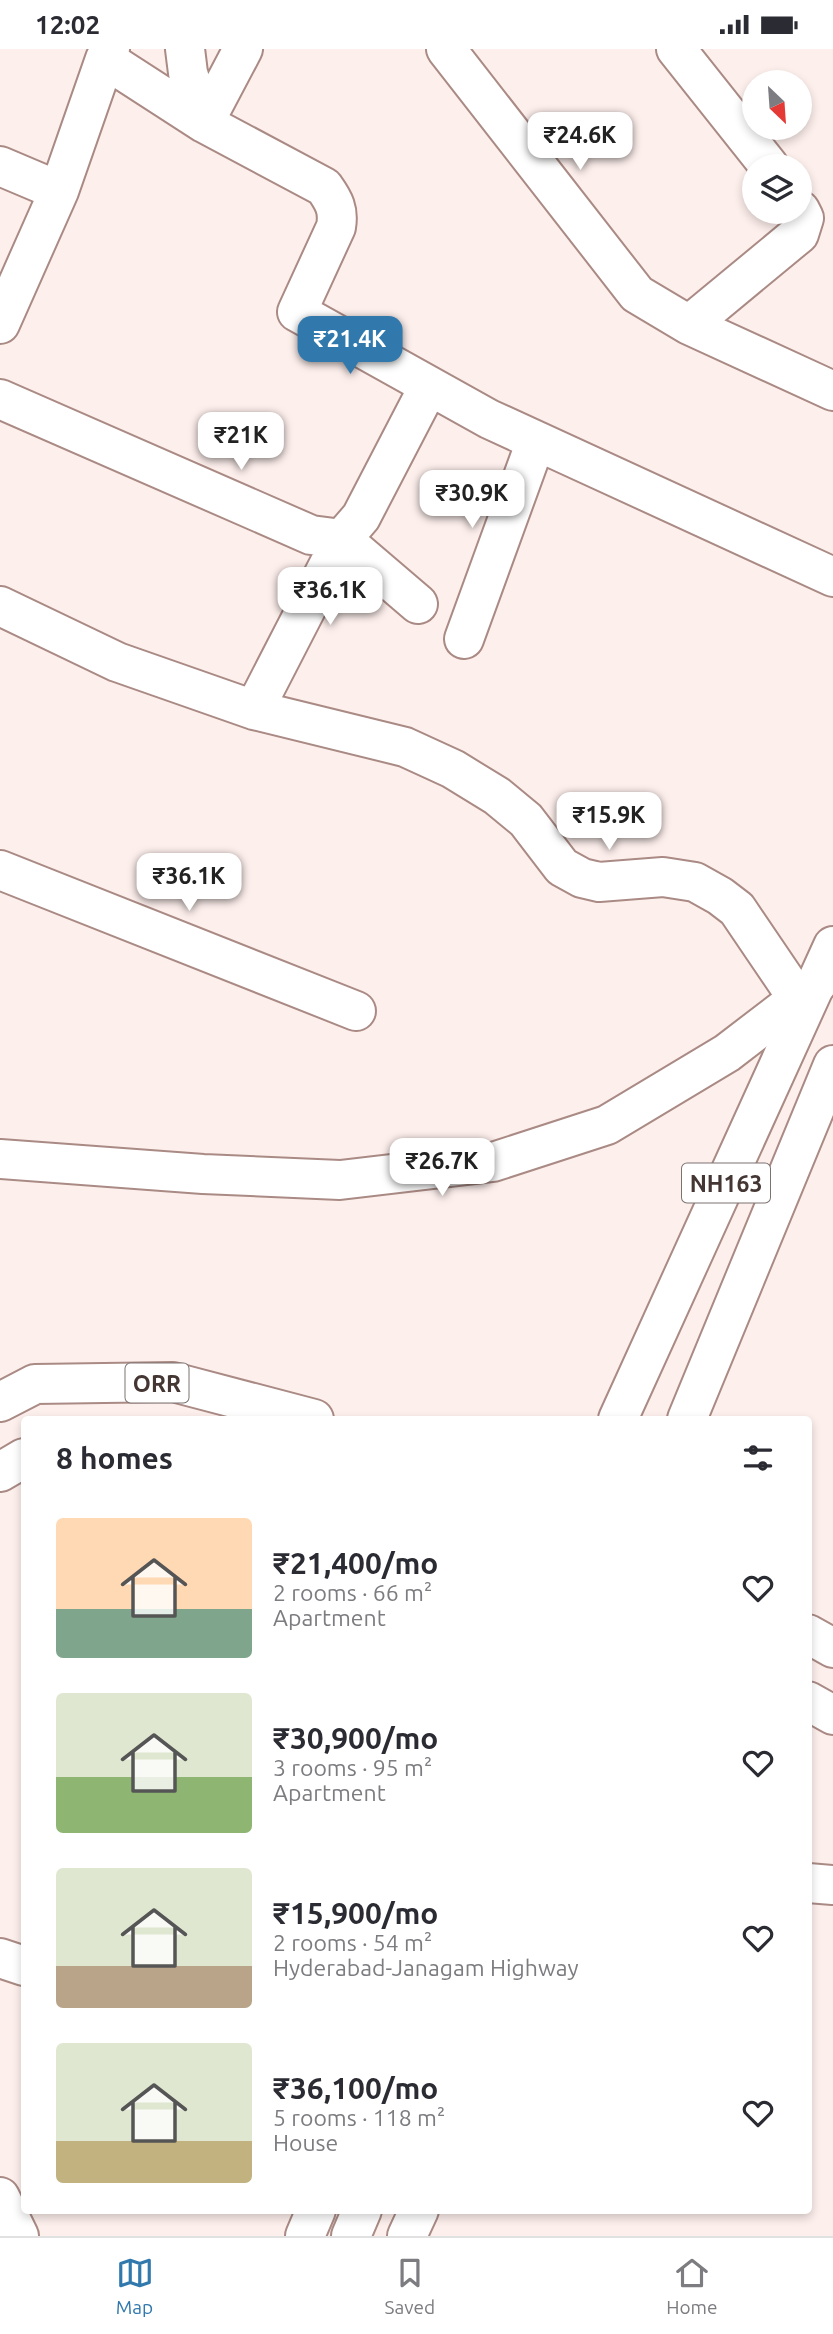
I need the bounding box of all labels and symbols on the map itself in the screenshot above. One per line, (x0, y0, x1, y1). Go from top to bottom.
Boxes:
north arrow (742, 70, 812, 140)
pin: ₹24.6K (523, 113, 637, 172)
pin: ₹21.4K (293, 317, 407, 376)
pin: ₹21K (200, 413, 282, 472)
pin: ₹30.9K (415, 470, 529, 530)
pin: ₹36.1K (273, 567, 387, 627)
pin: ₹15.9K (552, 793, 666, 852)
pin: ₹36.1K (132, 853, 246, 913)
pin: ₹26.7K (385, 1139, 499, 1198)
road number: NH163 (682, 1163, 770, 1203)
road number: ORR (125, 1364, 188, 1403)

